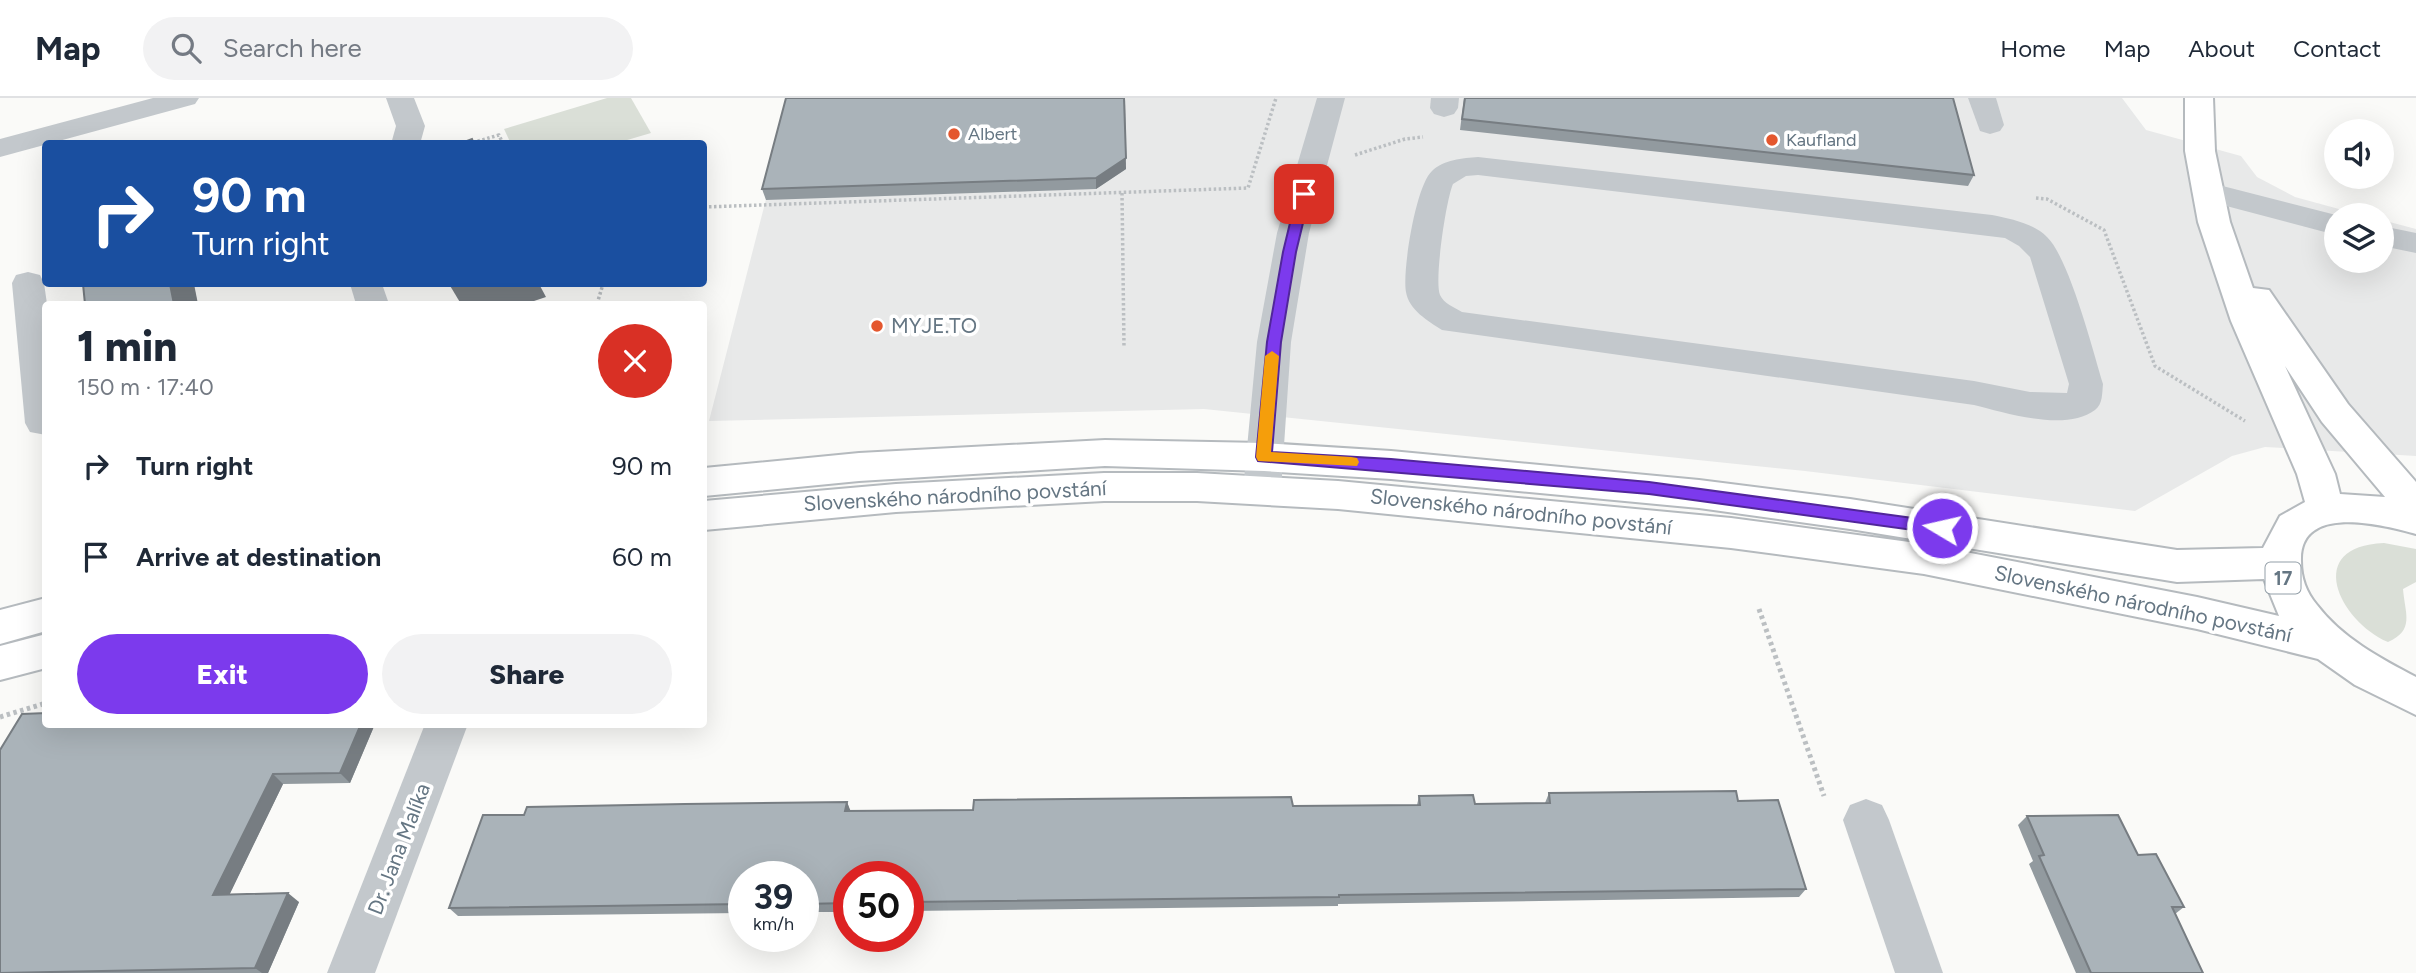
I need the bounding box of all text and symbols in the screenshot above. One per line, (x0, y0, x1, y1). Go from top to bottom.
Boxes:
search box (143, 17, 633, 80)
text: Map (35, 29, 101, 68)
icon: search (167, 29, 205, 67)
text: Search here (223, 32, 362, 64)
text: Home (2000, 34, 2066, 63)
text: Map (2104, 34, 2150, 63)
text: About (2188, 34, 2255, 63)
text: Contact (2293, 34, 2381, 63)
map controls (2324, 119, 2394, 273)
button: sound (2324, 119, 2394, 189)
place label: Albert (968, 123, 1018, 145)
marker: Albert (946, 126, 962, 142)
place label: Kaufland (1786, 129, 1856, 151)
marker: Kaufland (1764, 132, 1780, 148)
pin (1274, 164, 1334, 224)
text: 90 m (192, 165, 307, 224)
icon: right (77, 168, 168, 259)
icon: arrive (1285, 175, 1323, 213)
button: layers (2324, 203, 2394, 273)
text: Turn right (192, 225, 330, 263)
place label: MYJE.TO (891, 313, 977, 338)
marker: MYJE.TO (869, 318, 885, 334)
text: 1 min (77, 321, 177, 372)
button: close (598, 324, 672, 398)
text: 150 m · 17:40 (77, 373, 214, 401)
icon: right (77, 447, 115, 485)
text: Turn right (136, 450, 253, 482)
text: 90 m (612, 450, 672, 482)
street label: Slovenského národního povstání (803, 475, 1108, 516)
street label: Slovenského národního povstání (1369, 483, 1674, 540)
position arrow (1905, 491, 1979, 565)
icon: arrive (77, 538, 115, 576)
text: Arrive at destination (136, 541, 381, 573)
text: 60 m (612, 541, 672, 573)
street label: Slovenského národního povstání (1992, 560, 2295, 648)
road number: 17 (2266, 562, 2300, 593)
button: Exit (77, 634, 368, 714)
button: Share (382, 634, 672, 714)
street label: Dr. Jana Malíka (362, 780, 435, 918)
speed limit sign: 50 (833, 861, 924, 952)
text: 39 (754, 876, 793, 918)
text: km/h (753, 913, 794, 935)

